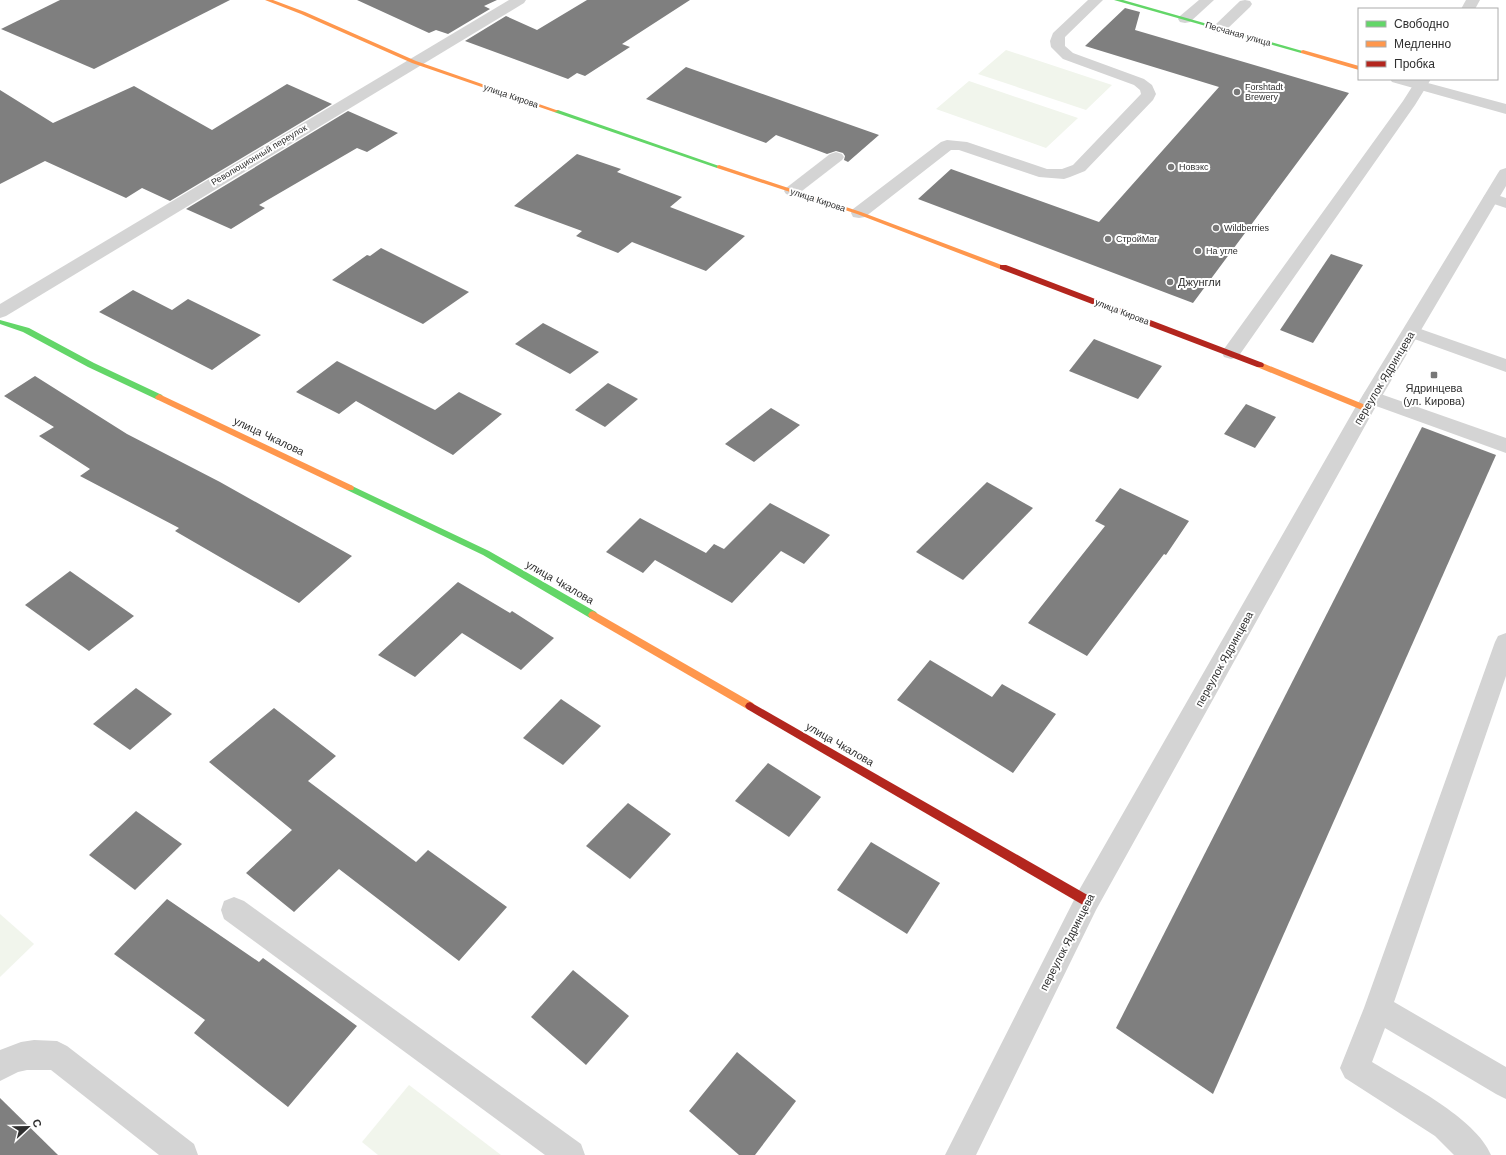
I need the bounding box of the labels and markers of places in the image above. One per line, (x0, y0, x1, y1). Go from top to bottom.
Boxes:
place label: Forshtadt Brewery (1245, 82, 1284, 102)
marker: Forshtadt Brewery (1232, 87, 1242, 97)
marker: Новэкс (1166, 162, 1176, 172)
place label: Новэкс (1179, 162, 1209, 172)
marker: Wildberries (1211, 223, 1221, 233)
place label: Wildberries (1224, 223, 1270, 233)
marker: СтройМаг (1103, 234, 1113, 244)
place label: СтройМаг (1116, 234, 1158, 244)
marker: На угле (1193, 246, 1203, 256)
place label: На угле (1206, 246, 1238, 256)
place label: Джунгли (1178, 276, 1221, 288)
marker: Джунгли (1165, 277, 1175, 287)
marker: Ядринцева (ул. Кирова) (1429, 370, 1439, 380)
place label: Ядринцева (ул. Кирова) (1403, 382, 1465, 407)

